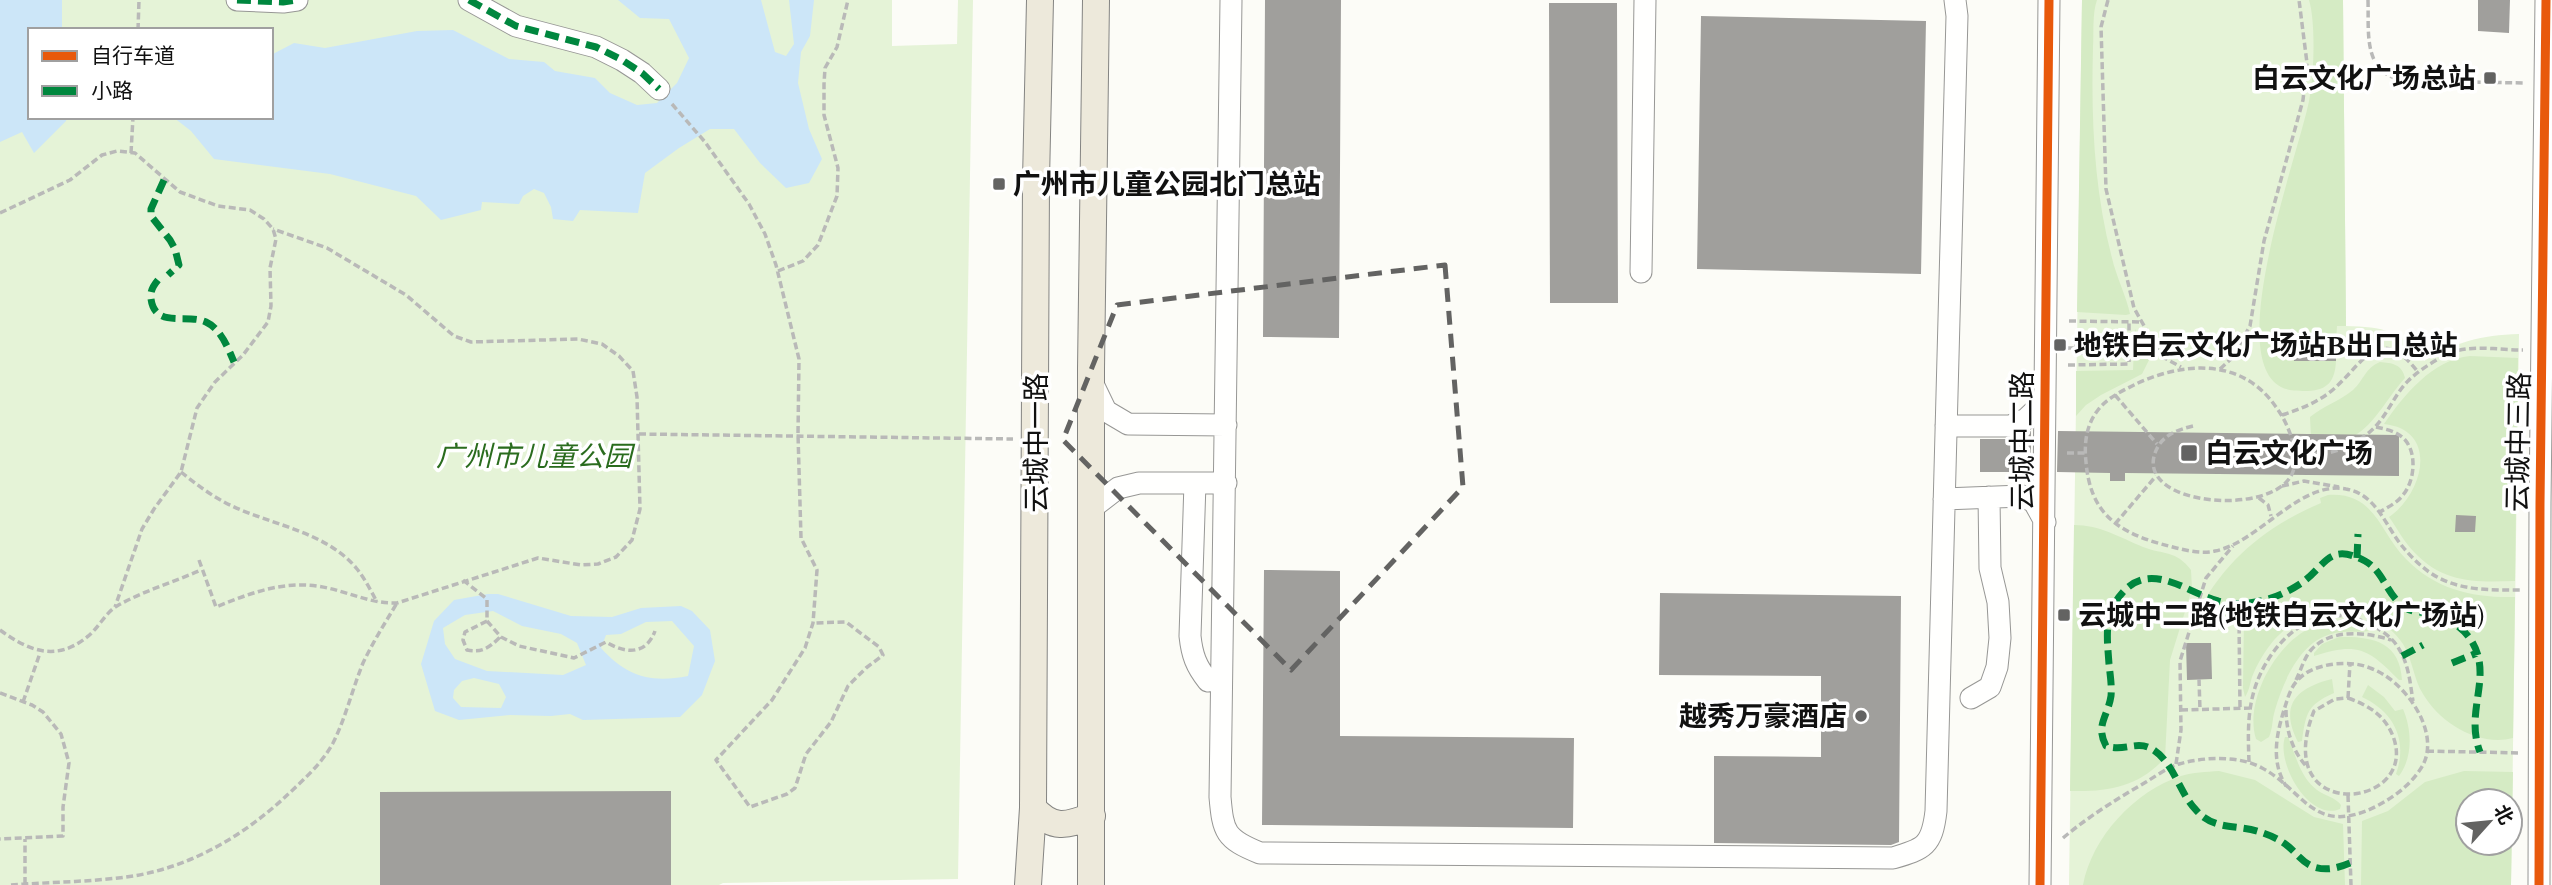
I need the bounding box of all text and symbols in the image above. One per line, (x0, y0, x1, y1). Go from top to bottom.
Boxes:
legend (28, 28, 273, 119)
text: 自行车道 (91, 41, 175, 73)
place label: 白云文化广场总站 (2252, 58, 2476, 101)
marker: 白云文化广场总站 (2482, 70, 2498, 86)
text: 小路 (91, 76, 133, 108)
place label: 广州市儿童公园北门总站 (1013, 164, 1321, 207)
marker: 广州市儿童公园北门总站 (991, 176, 1007, 192)
place label: 地铁白云文化广场站B出口总站 (2074, 325, 2458, 368)
marker: 地铁白云文化广场站B出口总站 (2052, 337, 2068, 353)
street label: 云城中二路 (2002, 371, 2045, 511)
street label: 云城中三路 (2497, 372, 2542, 512)
street label: 云城中一路 (1016, 373, 1059, 513)
place label: 白云文化广场 (2205, 433, 2373, 476)
park label: 广州市儿童公园 (436, 436, 636, 479)
marker: 白云文化广场 (2179, 443, 2199, 463)
place label: 云城中二路(地铁白云文化广场站) (2078, 595, 2485, 638)
marker: 云城中二路(地铁白云文化广场站) (2056, 607, 2072, 623)
place label: 越秀万豪酒店 (1679, 696, 1847, 739)
marker: 越秀万豪酒店 (1853, 708, 1869, 724)
north arrow (2454, 787, 2524, 857)
text: 北 (2486, 800, 2520, 830)

